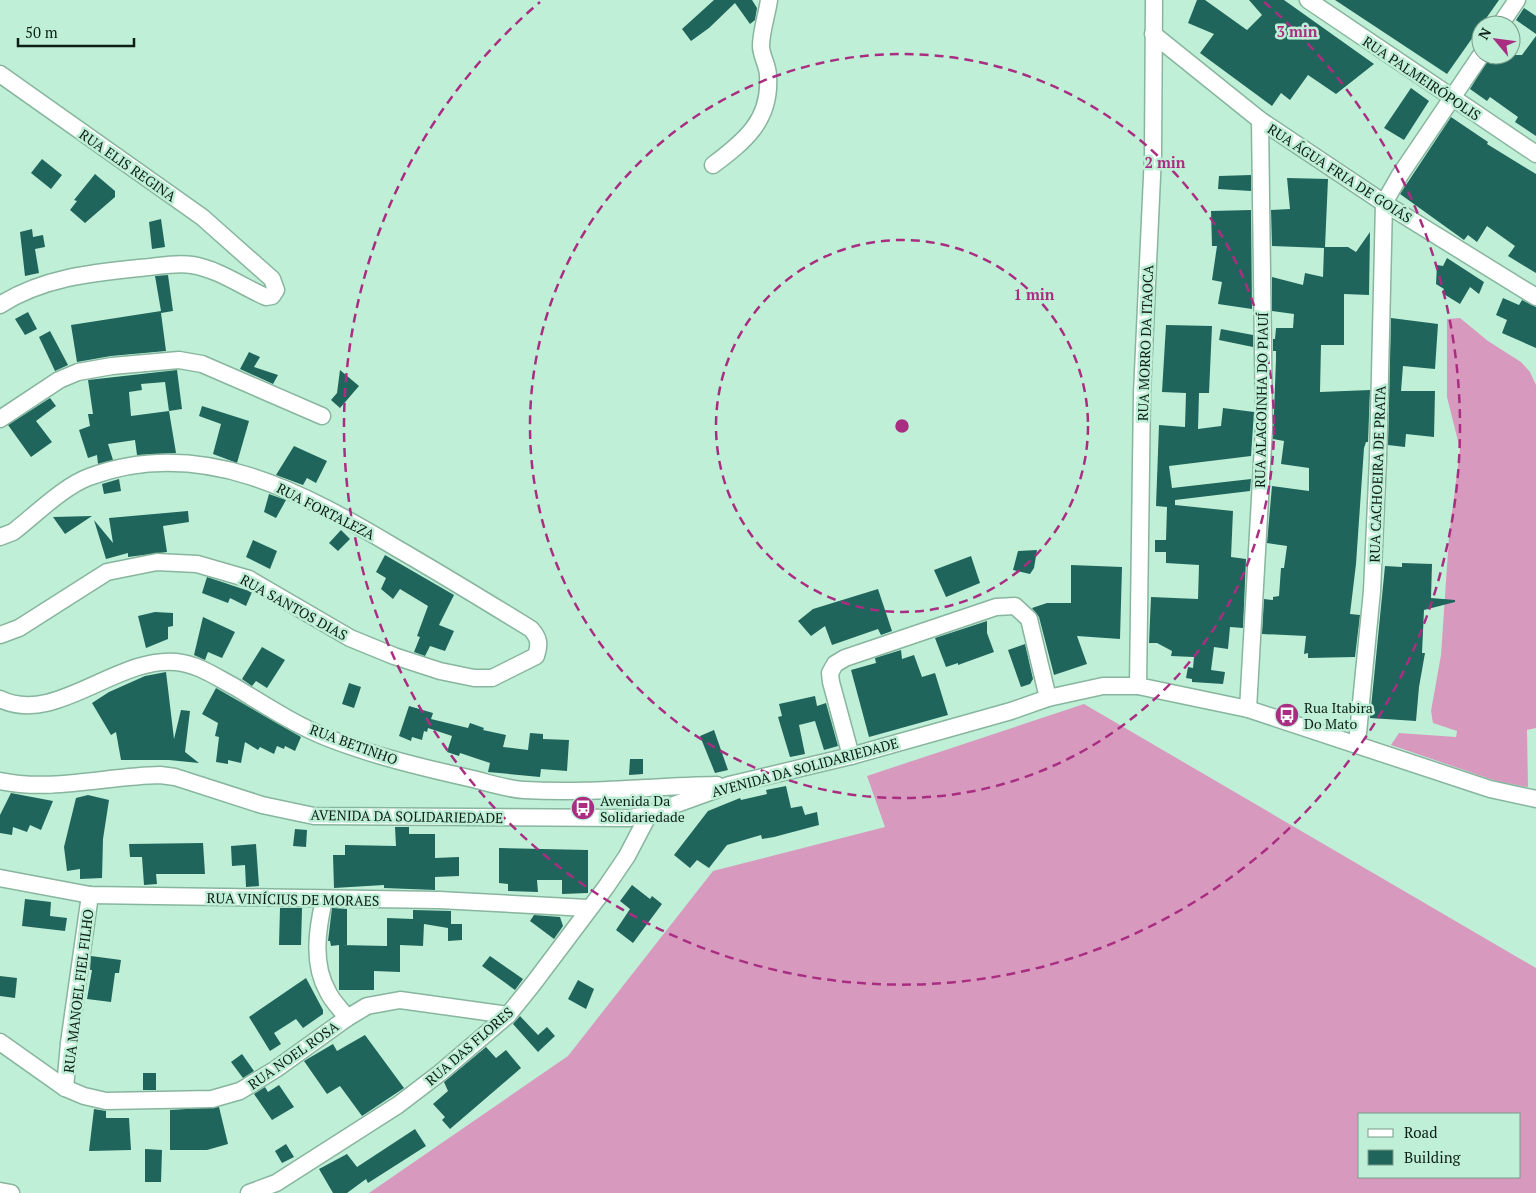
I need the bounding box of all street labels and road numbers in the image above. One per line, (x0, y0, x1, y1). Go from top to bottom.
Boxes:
street label: RUA PALMEIRÓPOLIS (1359, 31, 1485, 125)
street label: RUA ÁGUA FRIA DE GOIÁS (1264, 119, 1416, 227)
street label: RUA ELIS REGINA (76, 124, 181, 206)
street label: RUA MORRO DA ITAOCA (1133, 264, 1157, 421)
street label: RUA ALAGOINHA DO PIAUÍ (1250, 312, 1272, 488)
street label: RUA CACHOEIRA DE PRATA (1364, 385, 1390, 563)
street label: RUA FORTALEZA (274, 478, 379, 544)
street label: RUA SANTOS DIAS (237, 570, 351, 644)
street label: RUA BETINHO (307, 719, 401, 769)
street label: AVENIDA DA SOLIDARIEDADE (709, 733, 901, 801)
street label: AVENIDA DA SOLIDARIEDADE (310, 805, 504, 827)
street label: RUA VINÍCIUS DE MORAES (207, 888, 379, 910)
street label: RUA MANOEL FIEL FILHO (59, 908, 97, 1074)
street label: RUA DAS FLORES (421, 1003, 517, 1089)
street label: RUA NOEL ROSA (244, 1016, 343, 1093)

